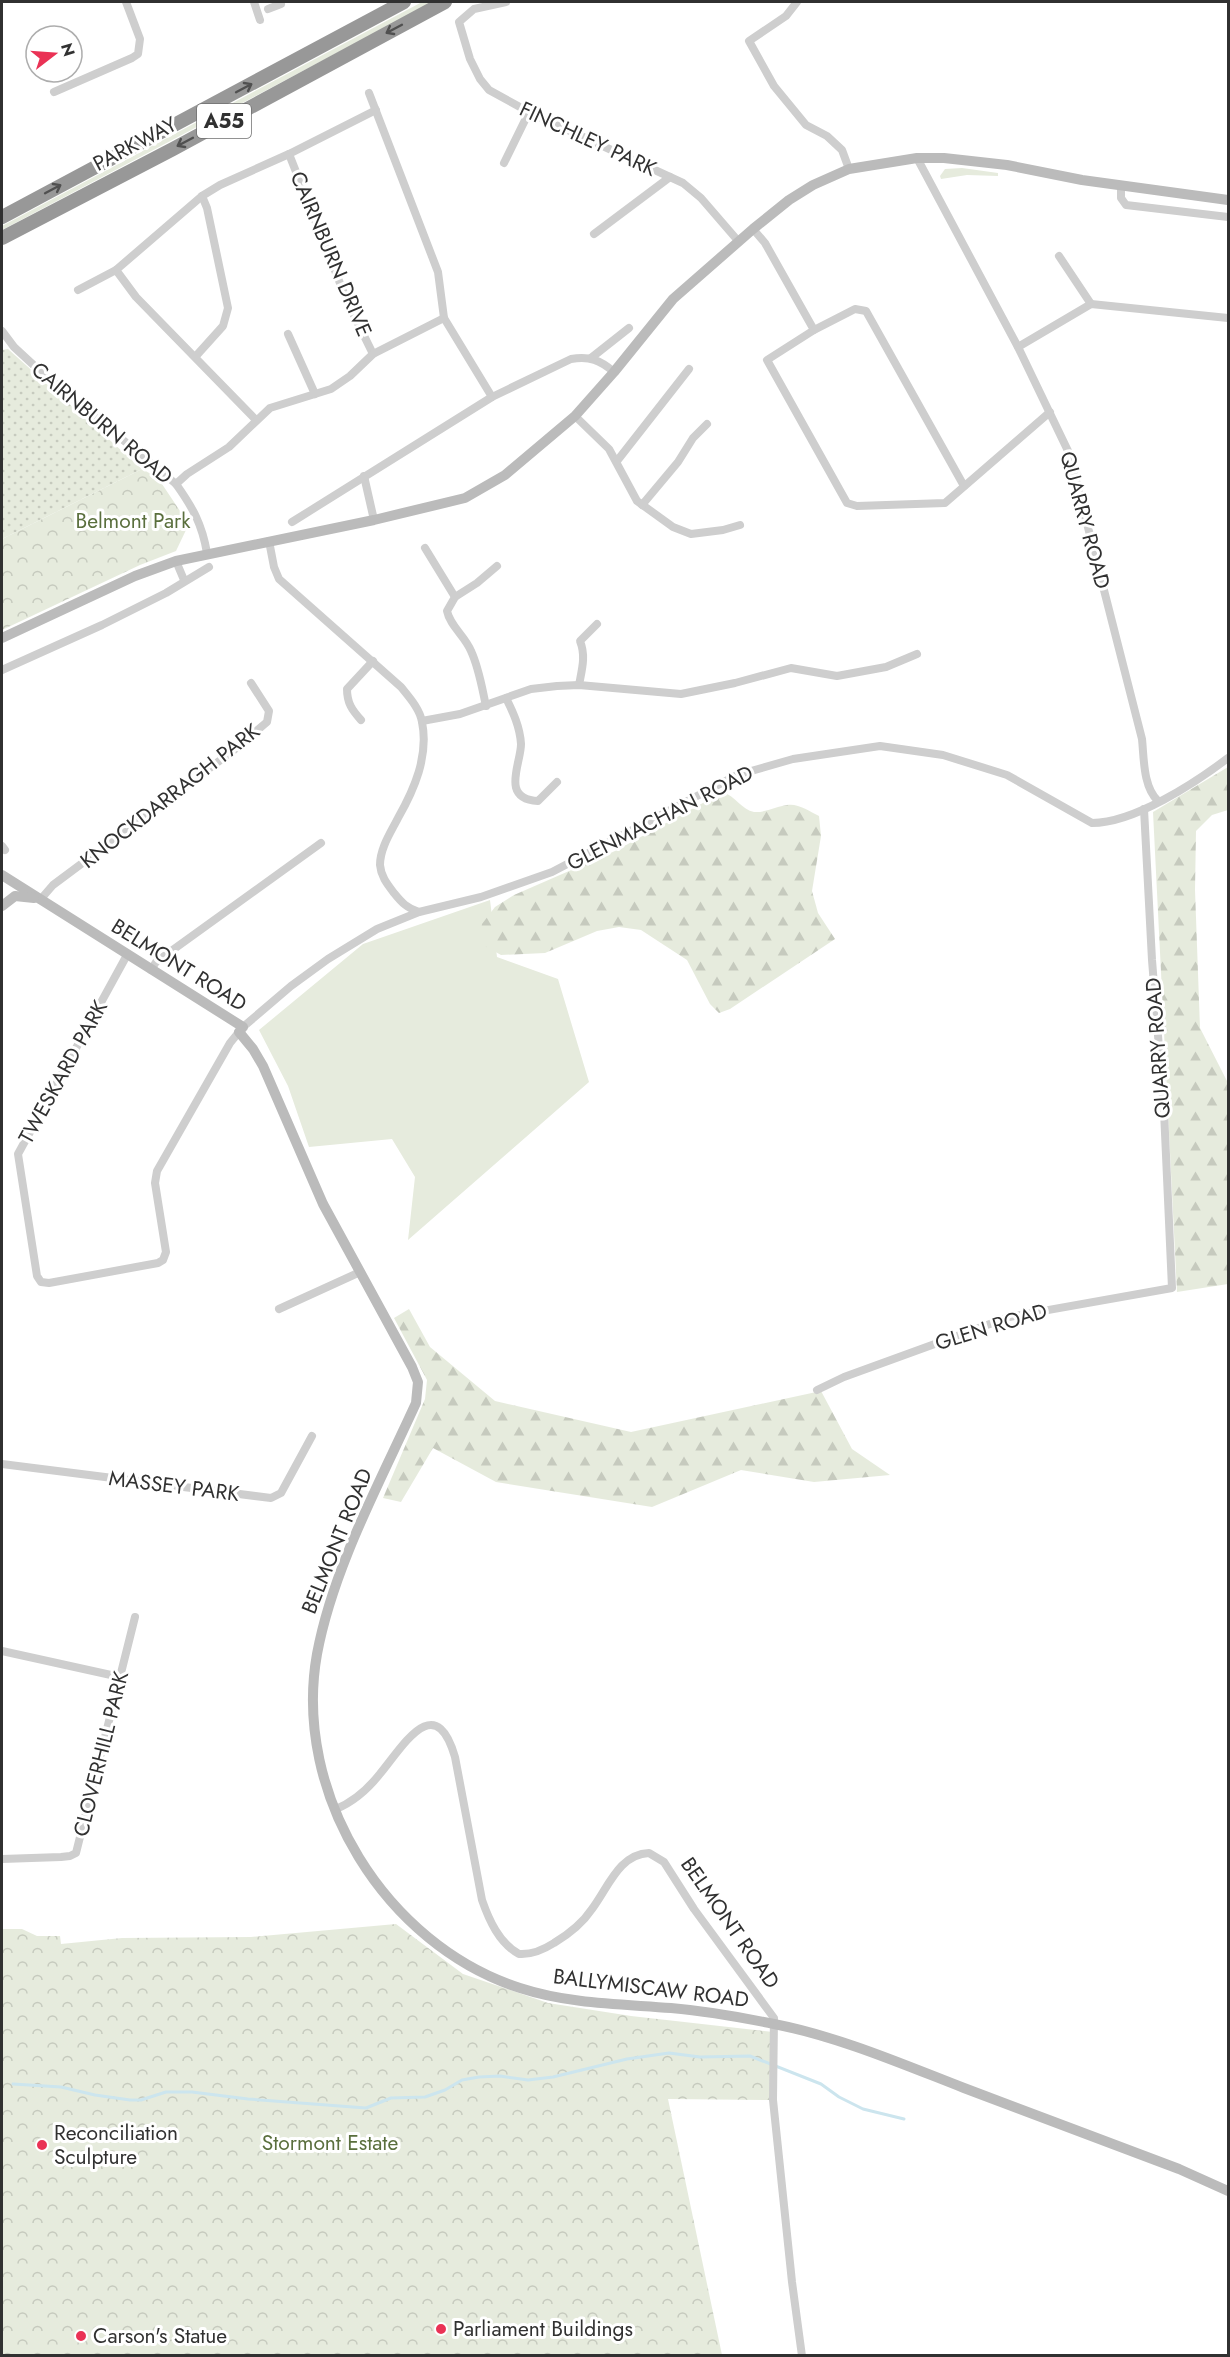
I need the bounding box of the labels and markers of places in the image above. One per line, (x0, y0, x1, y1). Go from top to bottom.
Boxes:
place label: Reconciliation Sculpture (54, 2118, 178, 2172)
marker: Reconciliation Sculpture (35, 2138, 49, 2152)
place label: Parliament Buildings (453, 2314, 633, 2344)
place label: Carson's Statue (93, 2321, 227, 2351)
marker: Parliament Buildings (434, 2322, 448, 2336)
marker: Carson's Statue (74, 2329, 88, 2343)

